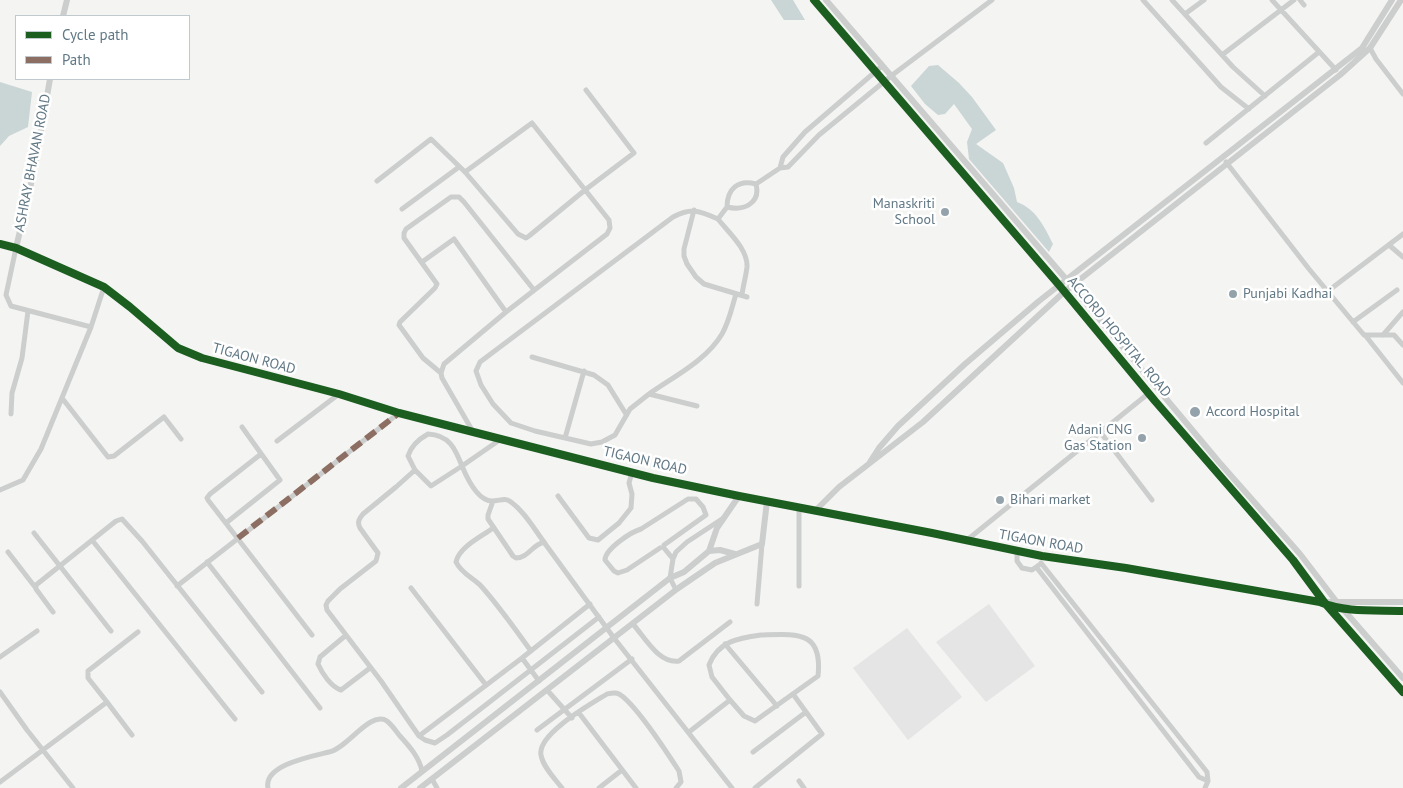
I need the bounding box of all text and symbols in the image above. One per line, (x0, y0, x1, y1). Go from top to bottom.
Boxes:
legend (15, 15, 190, 80)
text: Cycle path (62, 25, 128, 44)
text: Path (62, 50, 91, 69)
street label: ASHRAY BHAVAN ROAD (11, 93, 55, 233)
place label: Manaskriti School (873, 196, 935, 228)
marker: Manaskriti School (939, 206, 951, 218)
street label: ACCORD HOSPITAL ROAD (1064, 273, 1174, 401)
place label: Punjabi Kadhai (1243, 286, 1332, 302)
marker: Punjabi Kadhai (1227, 288, 1239, 300)
street label: TIGAON ROAD (211, 340, 297, 378)
place label: Accord Hospital (1206, 404, 1299, 420)
marker: Accord Hospital (1188, 405, 1202, 419)
place label: Adani CNG Gas Station (1064, 422, 1132, 454)
marker: Adani CNG Gas Station (1136, 432, 1148, 444)
street label: TIGAON ROAD (602, 443, 688, 479)
place label: Bihari market (1010, 492, 1090, 508)
marker: Bihari market (994, 494, 1006, 506)
street label: TIGAON ROAD (998, 526, 1084, 558)

